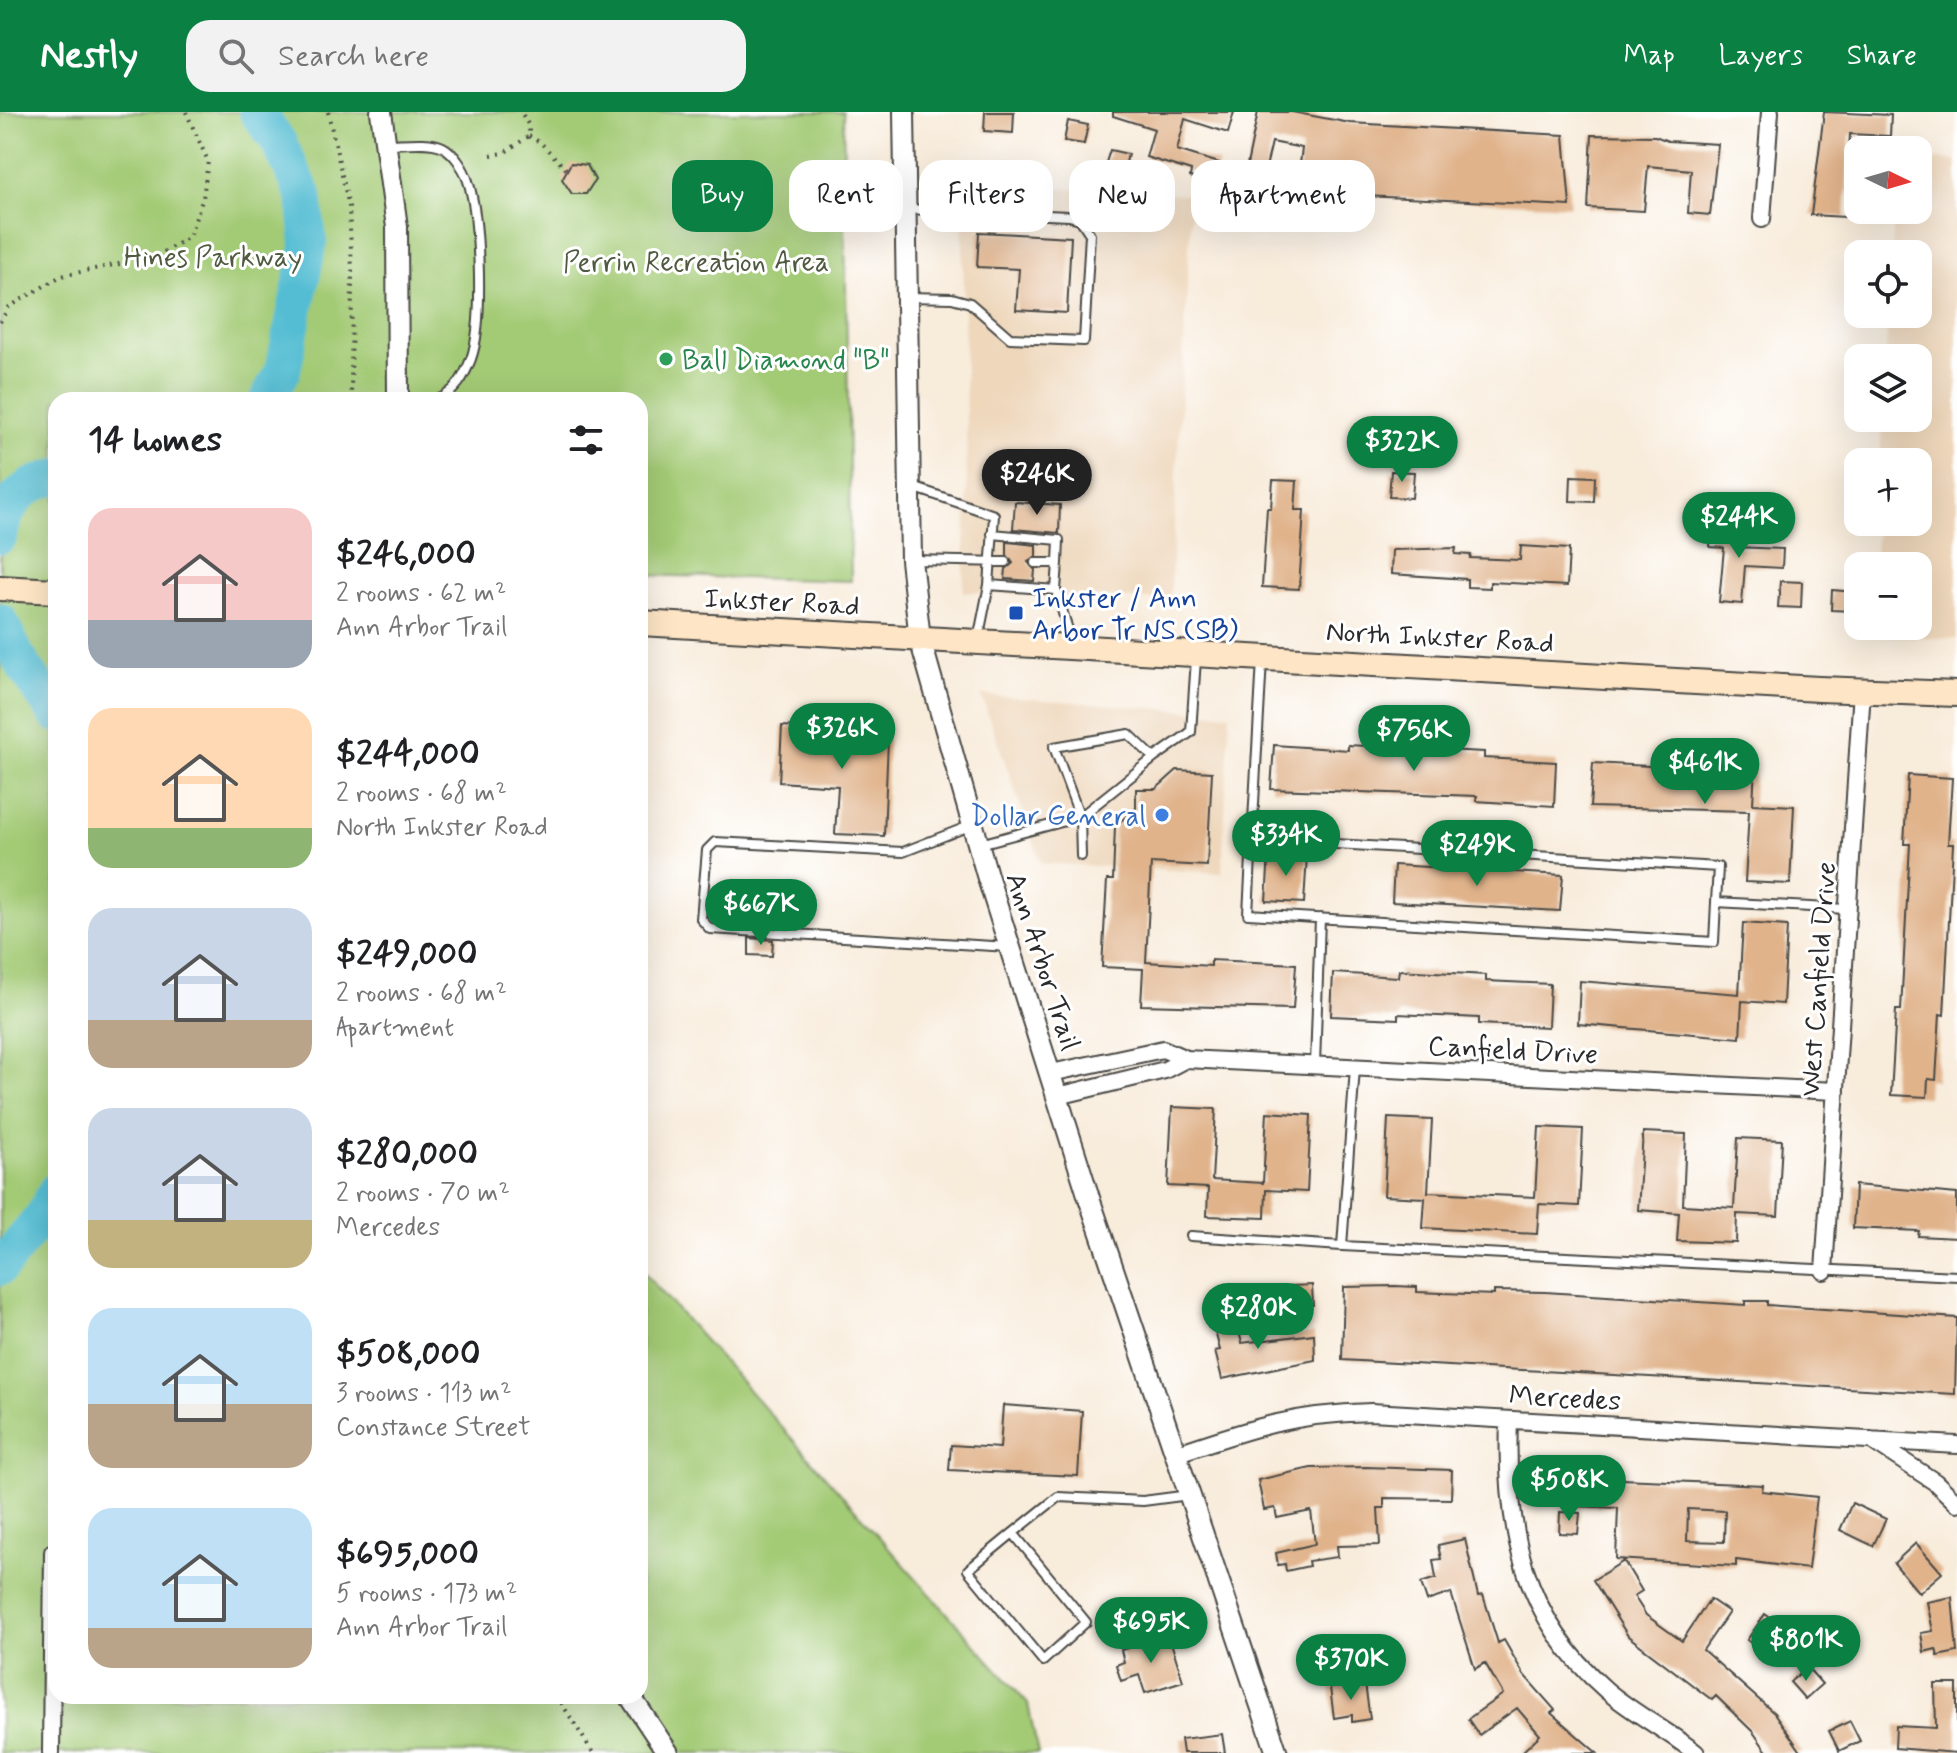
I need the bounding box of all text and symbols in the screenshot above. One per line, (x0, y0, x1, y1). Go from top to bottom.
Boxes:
search box (186, 20, 746, 92)
text: Nestly (40, 32, 138, 81)
icon: search (214, 34, 258, 78)
text: Search here (278, 37, 429, 76)
text: Map (1624, 38, 1675, 75)
text: Layers (1719, 38, 1803, 75)
text: Share (1847, 38, 1917, 75)
north arrow (1844, 136, 1932, 224)
map controls (1844, 136, 1932, 640)
chip: Buy (672, 160, 773, 232)
chip: Rent (789, 160, 903, 232)
chip: Filters (919, 160, 1053, 232)
chip: New (1069, 160, 1175, 232)
chip: Apartment (1191, 160, 1375, 232)
park label: Hines Parkway (124, 240, 302, 277)
button: locate (1844, 240, 1932, 328)
park label: Perrin Recreation Area (563, 245, 829, 282)
place label: Ball Diamond "B" (682, 343, 890, 380)
button: layers (1844, 344, 1932, 432)
marker: Ball Diamond "B" (657, 350, 675, 368)
pin: $322K (1346, 416, 1458, 484)
text: 14 homes (88, 418, 222, 463)
icon: filters (564, 418, 608, 462)
text: $322K (1365, 425, 1439, 459)
button: + (1844, 448, 1932, 536)
pin: $246K (981, 449, 1093, 517)
text: $246K (1000, 458, 1074, 492)
pin: $244K (1683, 492, 1795, 560)
text: $244K (1700, 501, 1778, 535)
text: $246,000 (336, 532, 476, 577)
icon: home (152, 540, 248, 636)
button: − (1844, 552, 1932, 640)
text: 2 rooms · 62 m² (336, 577, 506, 611)
street label: Inkster Road (703, 581, 861, 626)
place label: Inkster / Ann Arbor Tr NS (SB) (1032, 581, 1238, 650)
marker: Inkster / Ann Arbor Tr NS (SB) (1007, 604, 1025, 622)
text: Ann Arbor Trail (336, 611, 507, 645)
street label: North Inkster Road (1325, 614, 1555, 663)
pin: $326K (786, 703, 898, 771)
pin: $756K (1358, 705, 1470, 773)
text: $326K (806, 712, 878, 746)
text: $756K (1376, 714, 1452, 748)
text: $244,000 (336, 732, 480, 777)
pin: $461K (1649, 738, 1761, 806)
icon: home (152, 740, 248, 836)
text: $461K (1668, 747, 1742, 781)
text: 2 rooms · 68 m² (336, 777, 507, 811)
place label: Dollar General (970, 799, 1146, 836)
marker: Dollar General (1153, 806, 1171, 824)
pin: $334K (1230, 810, 1342, 878)
text: North Inkster Road (336, 811, 548, 845)
text: $334K (1250, 819, 1322, 853)
pin: $249K (1421, 820, 1533, 888)
text: $249K (1439, 829, 1515, 863)
street label: West Canfield Drive (1793, 861, 1846, 1098)
street label: Ann Arbor Trail (995, 868, 1088, 1055)
pin: $667K (705, 879, 817, 947)
text: $667K (723, 888, 799, 922)
text: $249,000 (336, 932, 477, 977)
icon: home (152, 940, 248, 1036)
text: 2 rooms · 68 m² (336, 977, 507, 1011)
text: Apartment (336, 1011, 454, 1045)
street label: Canfield Drive (1427, 1029, 1599, 1074)
text: $280,000 (336, 1132, 478, 1177)
icon: home (152, 1140, 248, 1236)
text: 2 rooms · 70 m² (336, 1177, 510, 1211)
text: Mercedes (336, 1211, 440, 1245)
pin: $280K (1202, 1283, 1314, 1351)
text: $280K (1220, 1292, 1296, 1326)
text: $508,000 (336, 1332, 480, 1377)
icon: home (152, 1340, 248, 1436)
text: 3 rooms · 113 m² (336, 1377, 512, 1411)
street label: Mercedes (1508, 1378, 1622, 1421)
text: Constance Street (336, 1411, 531, 1445)
pin: $508K (1513, 1455, 1625, 1523)
text: $508K (1530, 1464, 1608, 1498)
text: $695,000 (336, 1532, 479, 1577)
icon: home (152, 1540, 248, 1636)
text: 5 rooms · 173 m² (336, 1577, 517, 1611)
pin: $695K (1095, 1597, 1207, 1665)
text: $695K (1113, 1606, 1189, 1640)
text: Ann Arbor Trail (336, 1611, 507, 1645)
pin: $801K (1750, 1615, 1862, 1683)
text: $801K (1769, 1624, 1843, 1658)
pin: $370K (1295, 1634, 1407, 1702)
text: $370K (1314, 1643, 1388, 1677)

